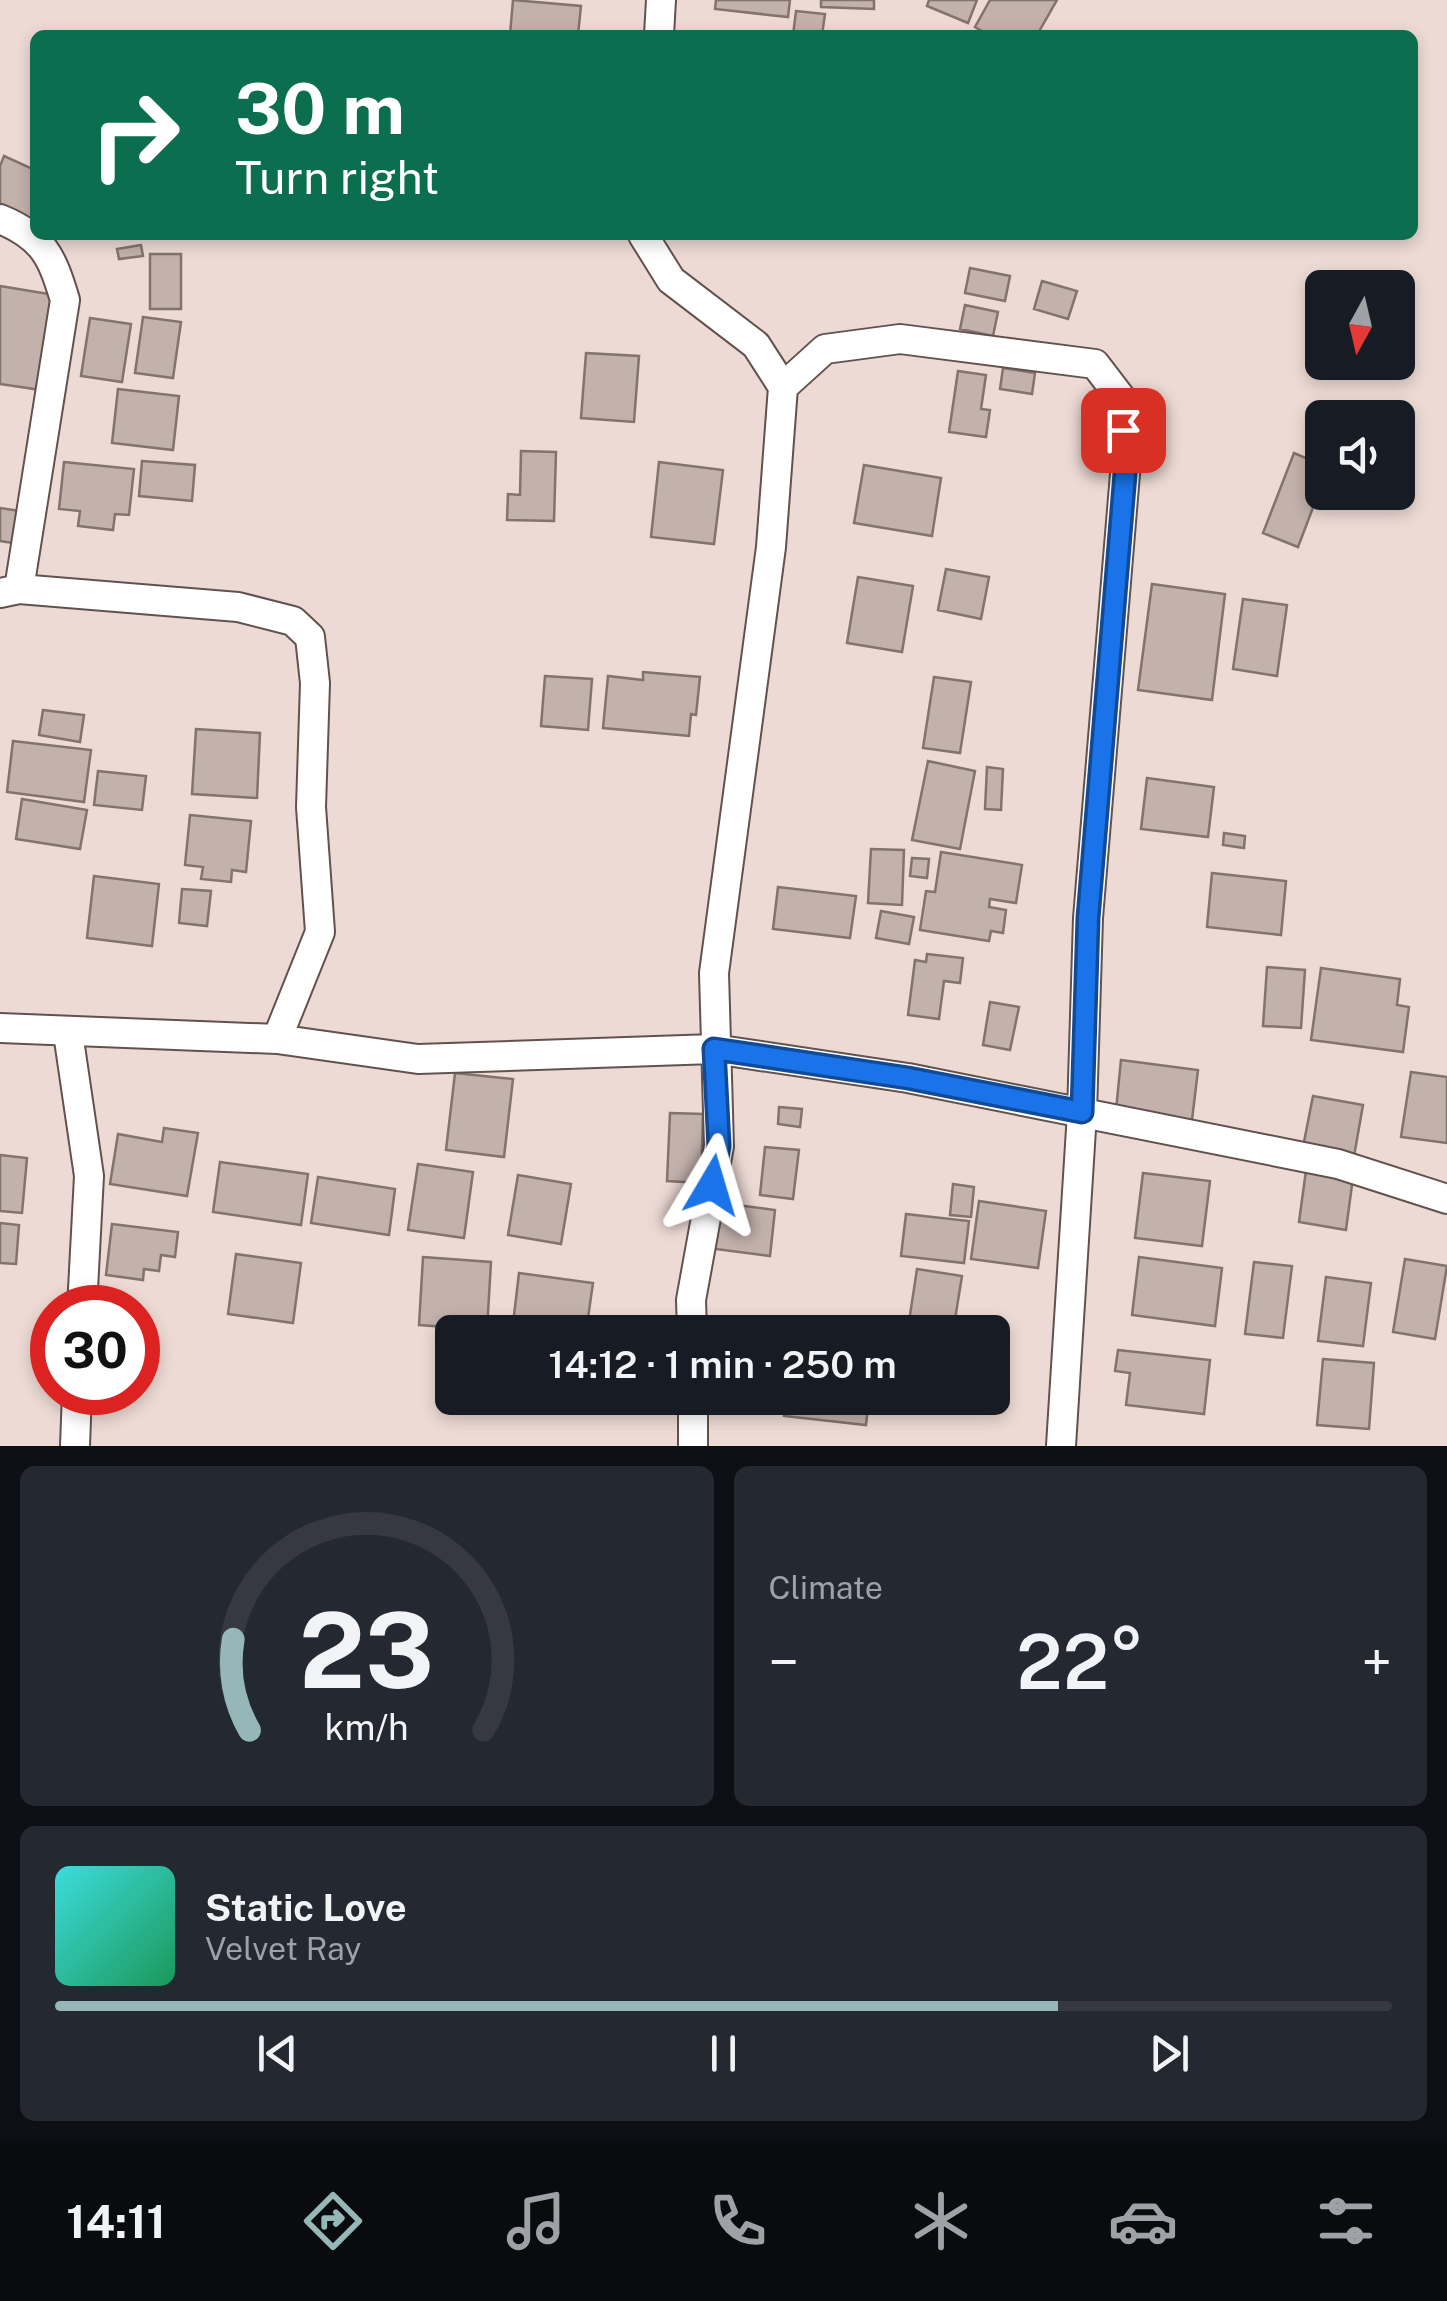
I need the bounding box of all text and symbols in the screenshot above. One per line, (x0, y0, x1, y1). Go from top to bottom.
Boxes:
text: 30 m (235, 67, 405, 150)
icon: right (70, 70, 200, 200)
text: Turn right (235, 151, 439, 204)
north arrow (1305, 270, 1415, 380)
map controls (1305, 270, 1415, 510)
pin (1081, 388, 1166, 473)
button: sound (1305, 400, 1415, 510)
icon: arrive (1096, 403, 1151, 458)
position arrow (660, 1133, 764, 1237)
speed limit sign: 30 (30, 1285, 160, 1415)
text: 14:12 · 1 min · 250 m (548, 1342, 897, 1387)
text: Climate (769, 1569, 883, 1606)
text: 23 (299, 1589, 434, 1711)
text: 22° (1016, 1618, 1144, 1706)
text: − (769, 1630, 799, 1694)
text: + (1362, 1630, 1392, 1694)
text: km/h (325, 1706, 409, 1748)
text: Static Love (205, 1885, 407, 1930)
text: Velvet Ray (205, 1930, 361, 1967)
icon: previous (250, 2026, 305, 2081)
icon: pause (696, 2026, 751, 2081)
icon: next (1142, 2026, 1197, 2081)
icon: directions (298, 2186, 368, 2256)
icon: music (501, 2186, 571, 2256)
icon: phone (703, 2186, 773, 2256)
icon: climate (906, 2186, 976, 2256)
icon: car (1108, 2186, 1178, 2256)
icon: filters (1311, 2186, 1381, 2256)
text: 14:11 (66, 2195, 166, 2248)

